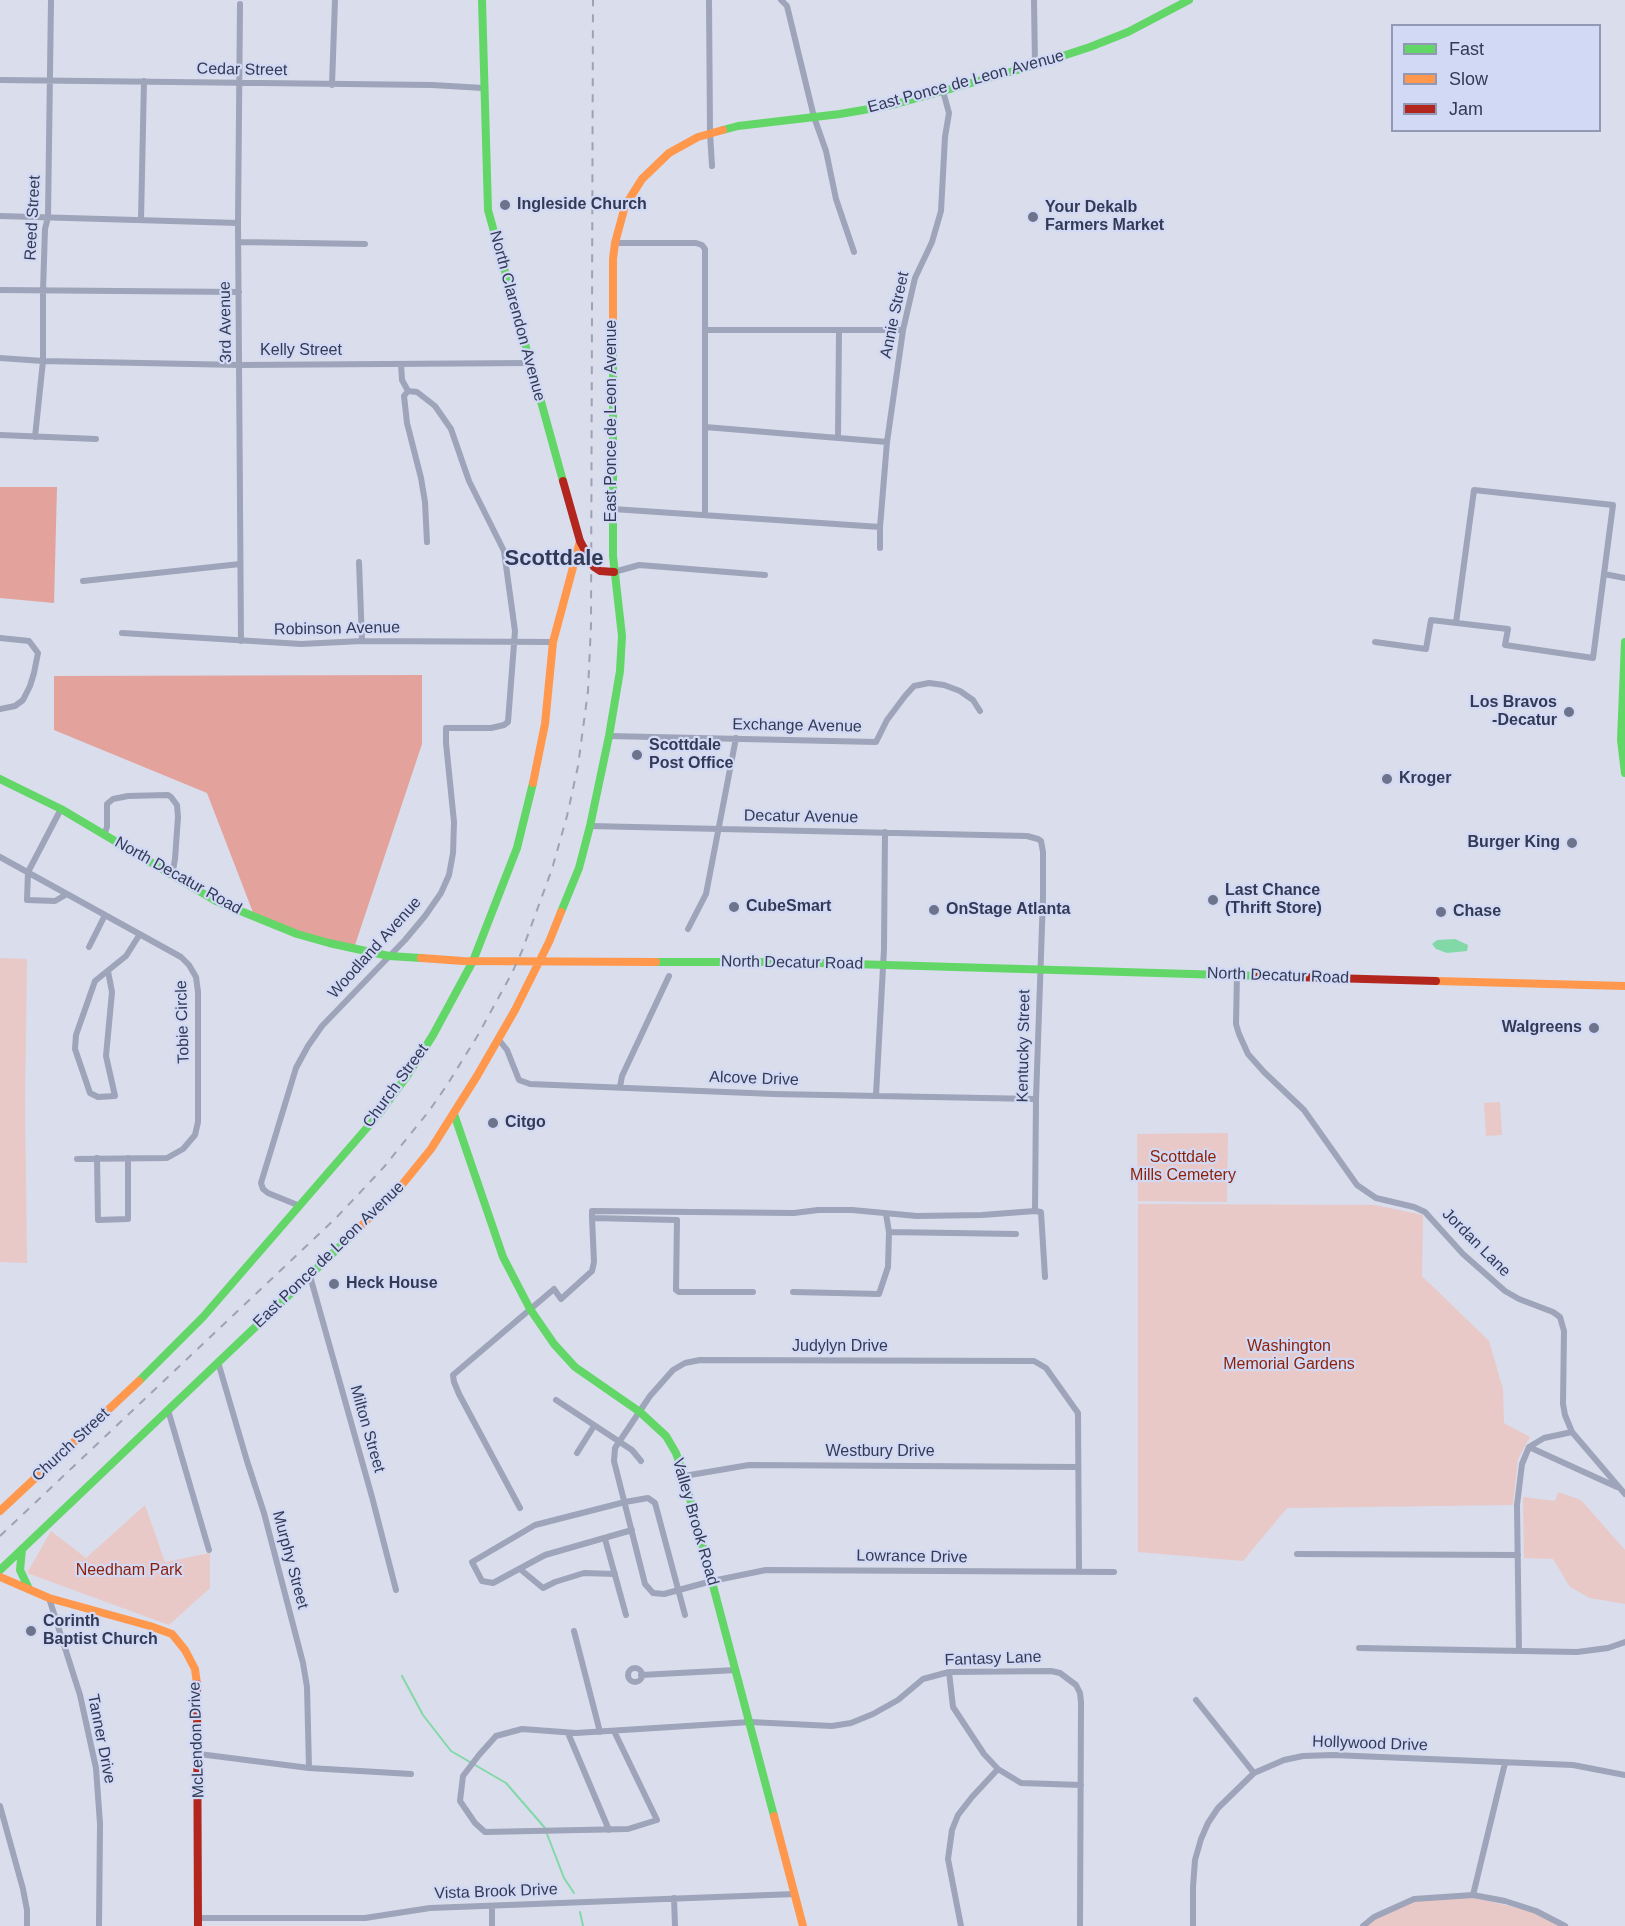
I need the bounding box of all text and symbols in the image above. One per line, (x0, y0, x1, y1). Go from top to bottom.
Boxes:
legend (1391, 24, 1601, 132)
text: Fast (1449, 39, 1484, 59)
street label: East Ponce de Leon Avenue (866, 47, 1066, 117)
street label: Cedar Street (196, 60, 288, 80)
text: Slow (1449, 69, 1488, 89)
text: Jam (1449, 99, 1483, 119)
street label: Reed Street (21, 175, 45, 261)
place label: Ingleside Church (517, 195, 647, 215)
marker: Ingleside Church (498, 198, 512, 212)
place label: Your Dekalb Farmers Market (1045, 198, 1164, 236)
marker: Your Dekalb Farmers Market (1026, 210, 1040, 224)
street label: North Clarendon Avenue (485, 229, 549, 403)
street label: Annie Street (876, 270, 914, 360)
street label: 3rd Avenue (216, 281, 236, 363)
street label: East Ponce de Leon Avenue (602, 320, 622, 522)
street label: Kelly Street (260, 341, 342, 361)
district label: Scottdale (504, 546, 604, 572)
street label: Robinson Avenue (274, 618, 400, 640)
place label: Los Bravos -Decatur (1470, 693, 1557, 731)
marker: Los Bravos -Decatur (1562, 705, 1576, 719)
street label: Exchange Avenue (732, 715, 862, 737)
place label: Scottdale Post Office (649, 736, 733, 774)
marker: Scottdale Post Office (630, 748, 644, 762)
place label: Kroger (1399, 769, 1451, 789)
marker: Kroger (1380, 772, 1394, 786)
street label: Decatur Avenue (744, 806, 858, 828)
street label: North Decatur Road (111, 833, 245, 919)
place label: Burger King (1468, 833, 1560, 853)
marker: Burger King (1565, 836, 1579, 850)
place label: Last Chance (Thrift Store) (1225, 881, 1322, 919)
street label: Woodland Avenue (324, 893, 426, 1003)
marker: Last Chance (Thrift Store) (1206, 893, 1220, 907)
place label: CubeSmart (746, 897, 831, 917)
marker: CubeSmart (727, 900, 741, 914)
place label: OnStage Atlanta (946, 900, 1070, 920)
place label: Chase (1453, 902, 1501, 922)
marker: OnStage Atlanta (927, 903, 941, 917)
marker: Chase (1434, 905, 1448, 919)
street label: North Decatur Road (721, 952, 863, 974)
street label: North Decatur Road (1207, 964, 1349, 988)
street label: Tobie Circle (172, 980, 194, 1064)
street label: Kentucky Street (1013, 989, 1035, 1103)
place label: Walgreens (1502, 1018, 1582, 1038)
marker: Walgreens (1587, 1021, 1601, 1035)
street label: Church Street (359, 1040, 433, 1132)
street label: Alcove Drive (709, 1068, 799, 1090)
place label: Citgo (505, 1113, 546, 1133)
marker: Citgo (486, 1116, 500, 1130)
park label: Scottdale Mills Cemetery (1130, 1148, 1236, 1186)
street label: East Ponce de Leon Avenue (249, 1178, 409, 1332)
street label: Jordan Lane (1438, 1205, 1514, 1281)
place label: Heck House (346, 1274, 438, 1294)
marker: Heck House (327, 1277, 341, 1291)
street label: Judylyn Drive (792, 1337, 888, 1357)
park label: Washington Memorial Gardens (1223, 1337, 1355, 1375)
street label: Milton Street (345, 1383, 389, 1475)
street label: Church Street (28, 1404, 114, 1486)
street label: Westbury Drive (825, 1442, 935, 1462)
street label: Valley Brook Road (668, 1456, 722, 1588)
street label: Murphy Street (268, 1509, 312, 1611)
street label: Lowrance Drive (856, 1546, 968, 1568)
park label: Needham Park (76, 1561, 182, 1581)
place label: Corinth Baptist Church (43, 1612, 158, 1650)
marker: Corinth Baptist Church (24, 1624, 38, 1638)
street label: Fantasy Lane (944, 1648, 1042, 1670)
street label: McLendon Drive (185, 1681, 209, 1799)
street label: Tanner Drive (83, 1693, 119, 1785)
street label: Hollywood Drive (1312, 1732, 1428, 1756)
street label: Vista Brook Drive (434, 1880, 558, 1904)

